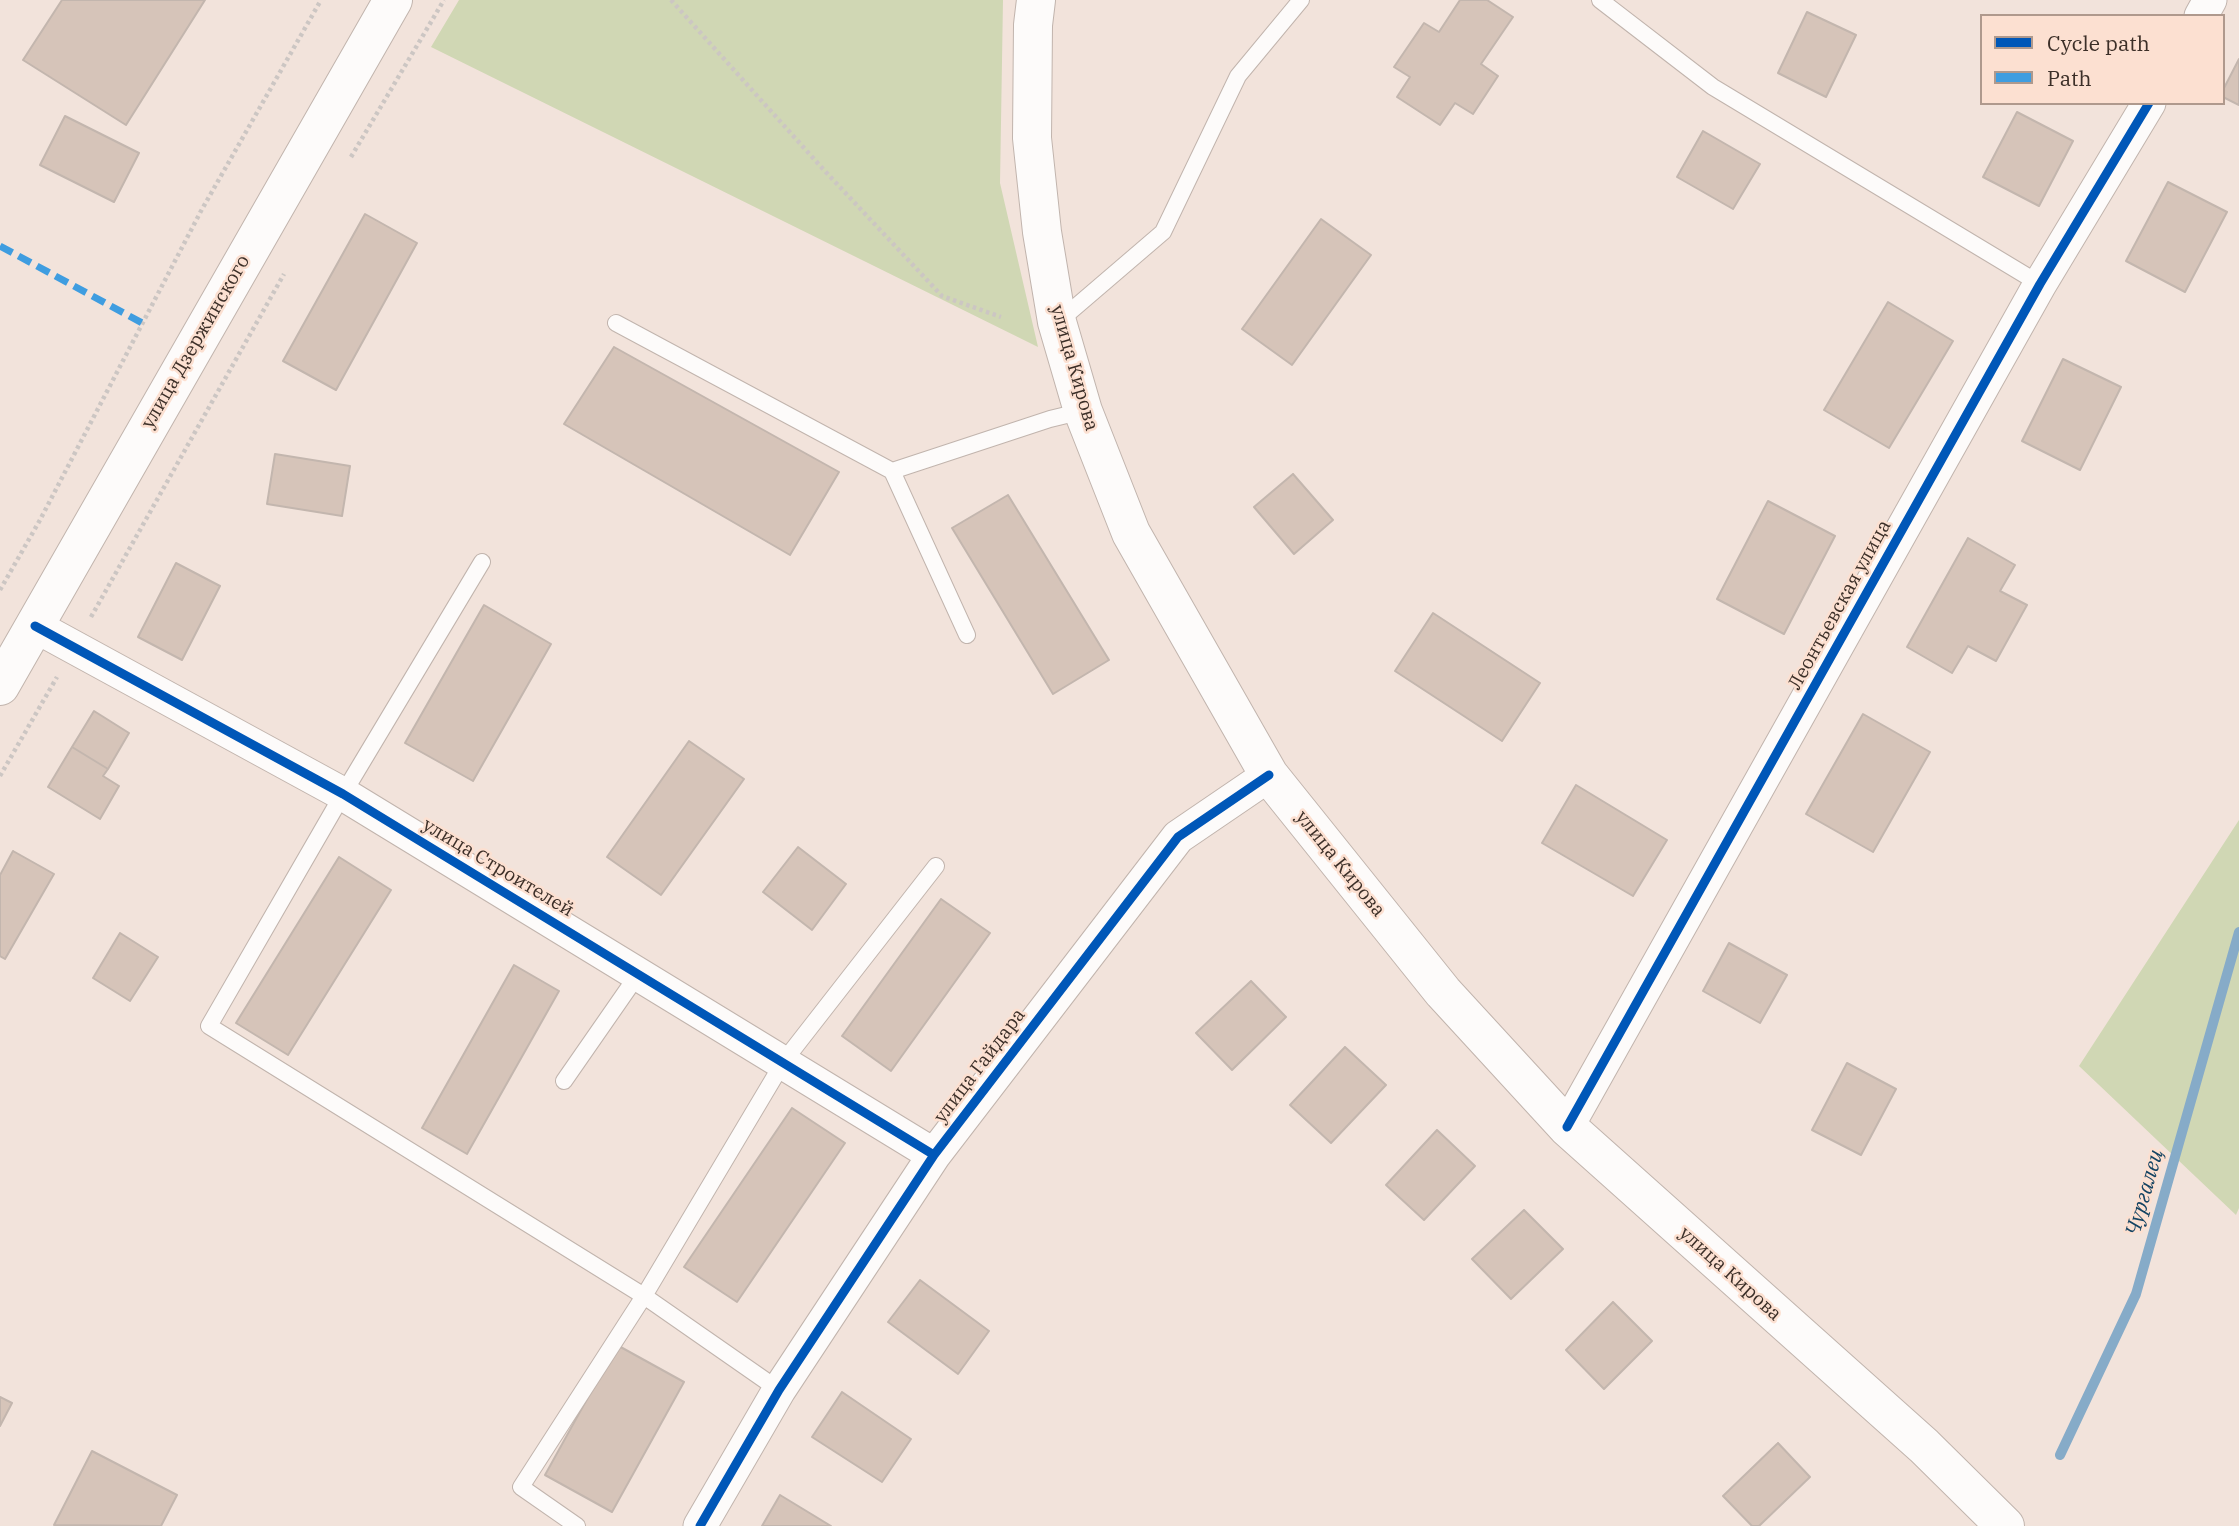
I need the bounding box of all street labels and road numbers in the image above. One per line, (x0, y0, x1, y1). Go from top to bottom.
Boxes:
street label: улица Дзержинского (137, 251, 255, 433)
street label: улица Кирова (1045, 302, 1103, 434)
street label: Леонтьевская улица (1784, 516, 1896, 694)
street label: улица Кирова (1290, 806, 1390, 922)
street label: улица Строителей (418, 814, 578, 922)
street label: улица Гайдара (929, 1004, 1031, 1128)
street label: улица Кирова (1674, 1222, 1786, 1326)

